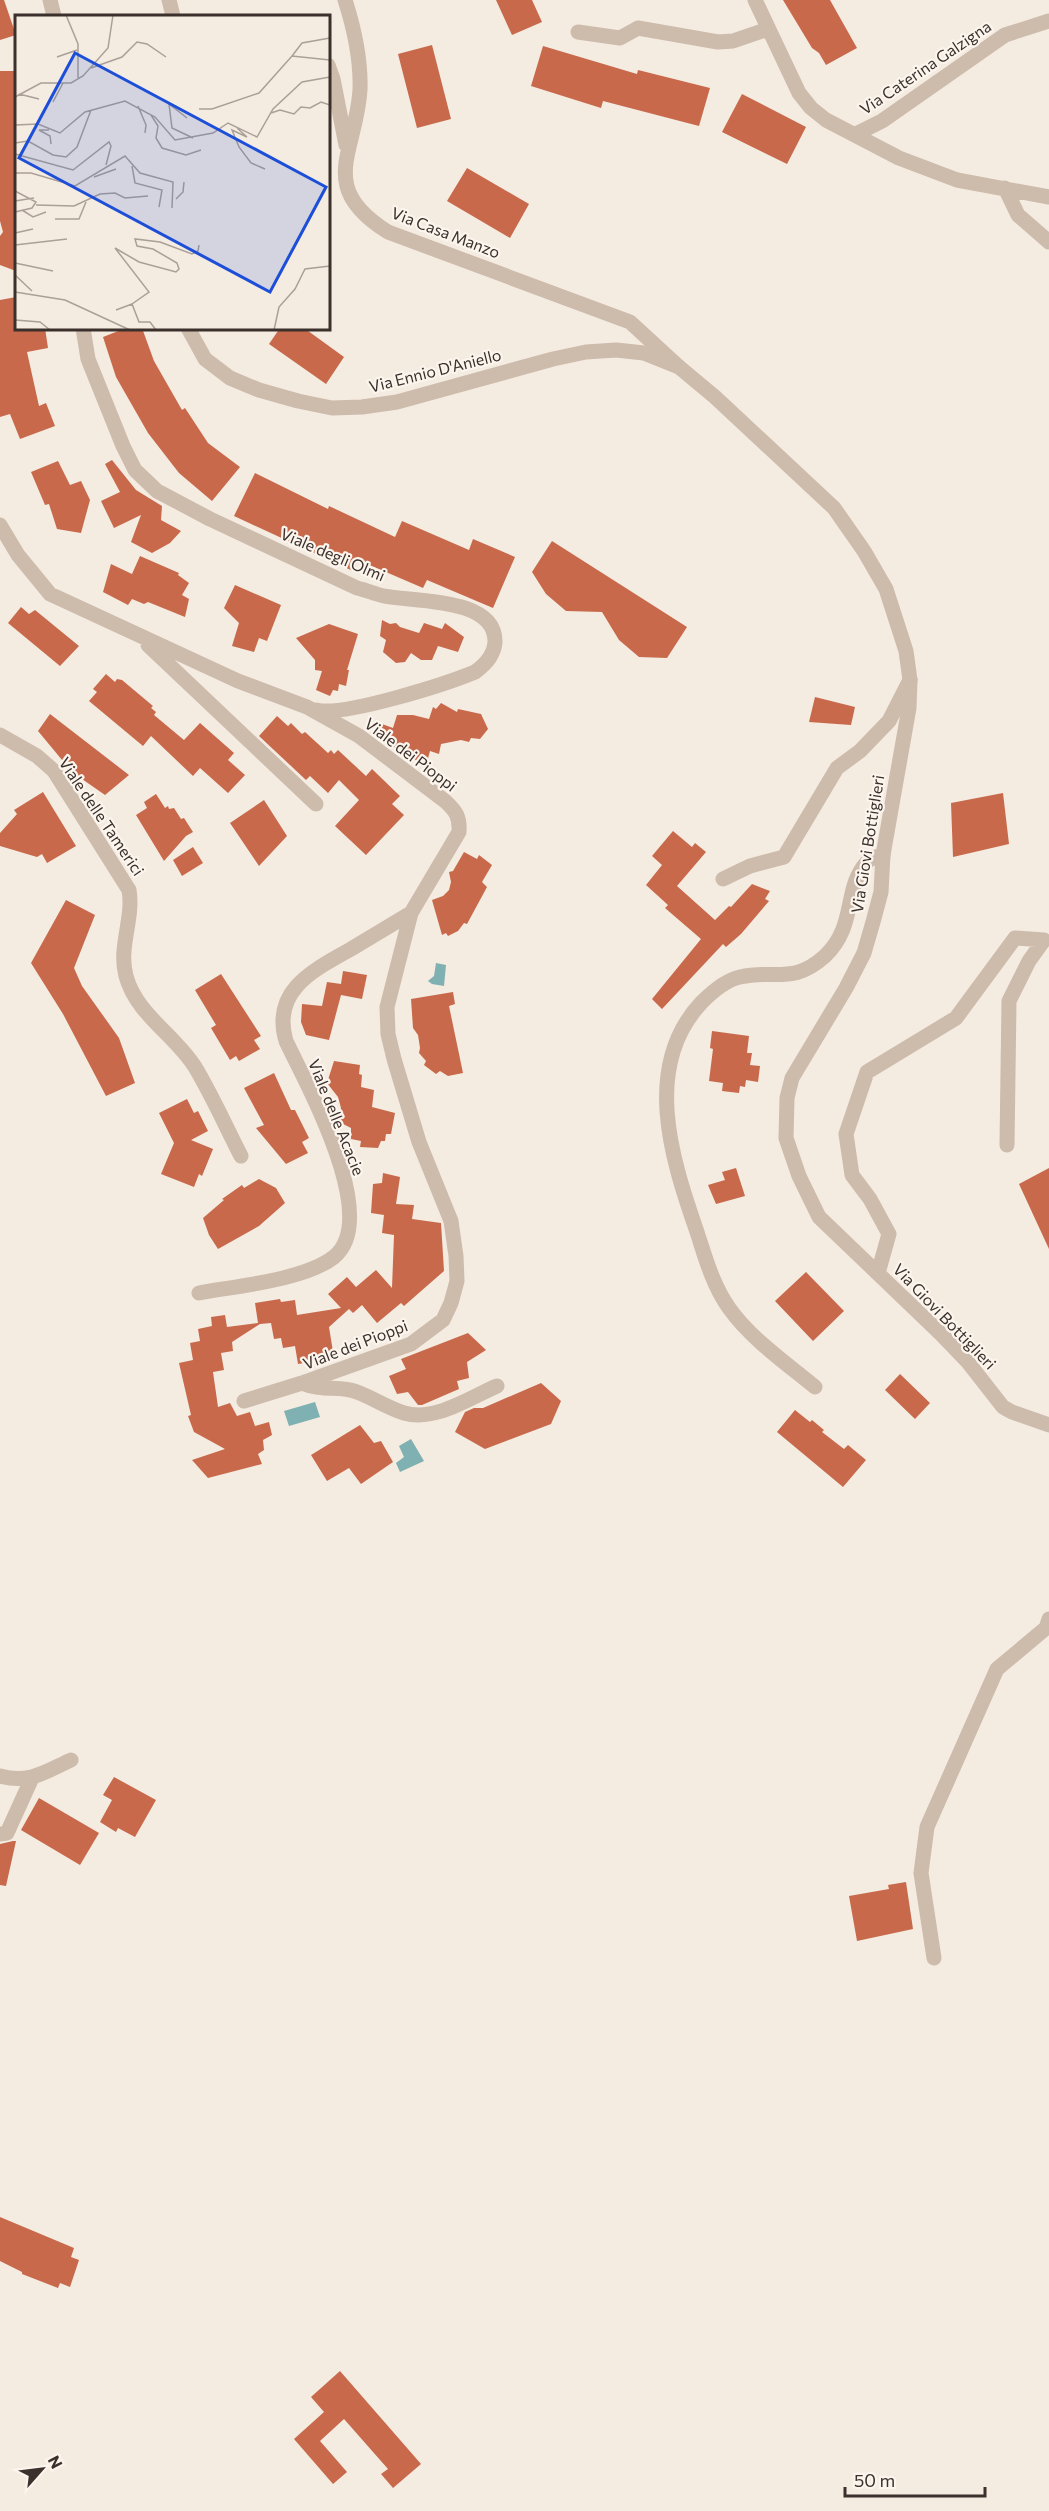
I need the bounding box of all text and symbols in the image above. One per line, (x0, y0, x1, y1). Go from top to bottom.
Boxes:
inset map (15, 15, 330, 330)
street label: Via Caterina Galzigna (856, 16, 994, 118)
street label: Via Casa Manzo (389, 203, 503, 261)
street label: Via Ennio D'Aniello (367, 344, 503, 396)
street label: Viale degli Olmi (278, 523, 388, 585)
street label: Viale dei Pioppi (361, 713, 461, 795)
street label: Viale delle Tamerici (55, 753, 149, 879)
street label: Via Giovi Bottiglieri (847, 773, 887, 915)
street label: Viale delle Acacie (305, 1056, 369, 1178)
street label: Via Giovi Bottiglieri (890, 1259, 1000, 1373)
street label: Viale dei Pioppi (300, 1315, 410, 1373)
north arrow (12, 2439, 72, 2499)
text: N (44, 2452, 67, 2471)
scale bar (845, 2460, 984, 2498)
text: 50 m (854, 2469, 895, 2491)

